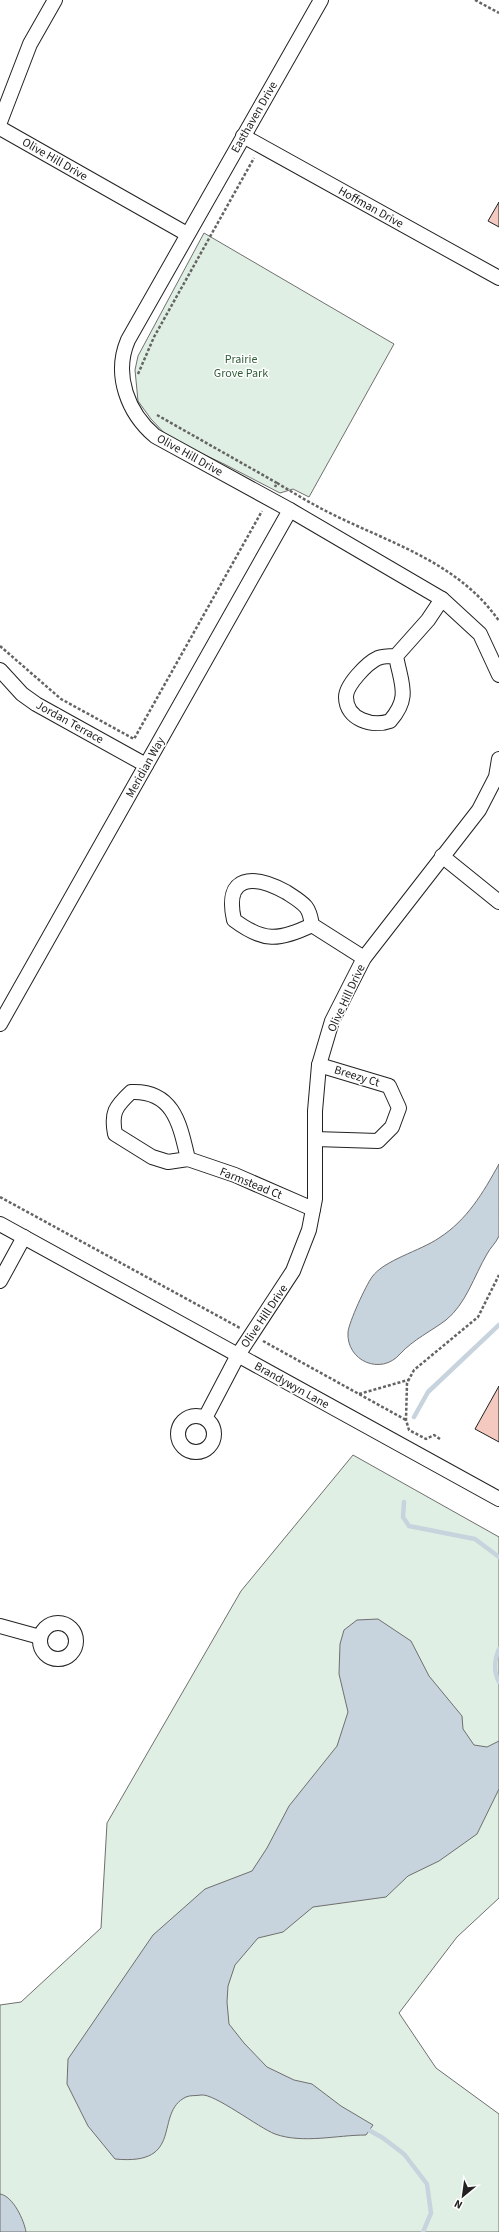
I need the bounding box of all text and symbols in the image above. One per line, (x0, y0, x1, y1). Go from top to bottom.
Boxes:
street label: Easthaven Drive (227, 78, 282, 156)
street label: Olive Hill Drive (19, 134, 91, 185)
street label: Hoffman Drive (335, 183, 406, 232)
park label: Prairie Grove Park (214, 351, 268, 382)
street label: Olive Hill Drive (154, 430, 226, 481)
street label: Jordan Terrace (33, 697, 107, 748)
street label: Meridian Way (122, 733, 169, 801)
street label: Olive Hill Drive (323, 961, 370, 1035)
street label: Breezy Ct (332, 1062, 382, 1091)
street label: Farmstead Ct (217, 1163, 285, 1204)
street label: Olive Hill Drive (237, 1281, 292, 1351)
street label: Brandywyn Lane (251, 1358, 332, 1413)
north arrow (443, 2176, 483, 2216)
text: N (452, 2196, 465, 2213)

